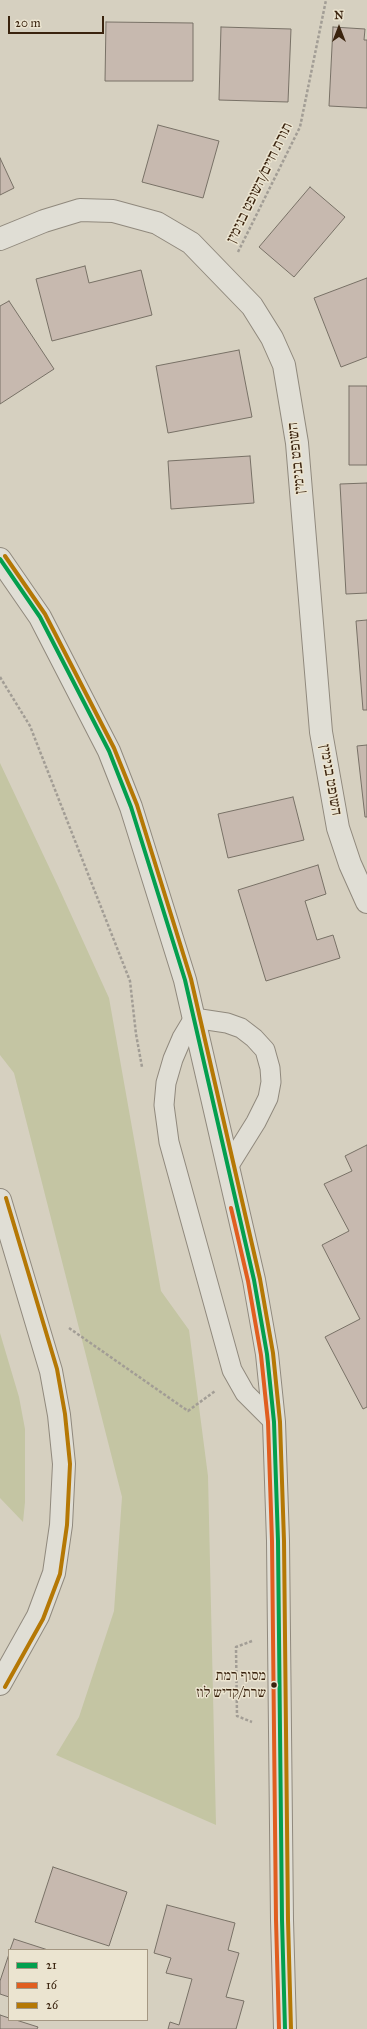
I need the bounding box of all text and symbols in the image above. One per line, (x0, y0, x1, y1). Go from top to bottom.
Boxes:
scale bar (10, 8, 106, 34)
north arrow (319, 8, 359, 48)
text: N (334, 9, 344, 22)
text: 20 m (15, 16, 41, 30)
street label: תורת חיים/השופט בנימין (223, 120, 297, 246)
street label: השופט בנימין (284, 421, 310, 495)
street label: השופט בנימין (315, 743, 345, 817)
place label: מסוף רמת שרת/קדיש לוז (196, 1669, 266, 1702)
marker: מסוף רמת שרת/קדיש לוז (269, 1680, 279, 1690)
legend (8, 1949, 148, 2021)
text: 21 (46, 1958, 57, 1972)
text: 16 (46, 1978, 57, 1992)
text: 26 (46, 1998, 58, 2012)

